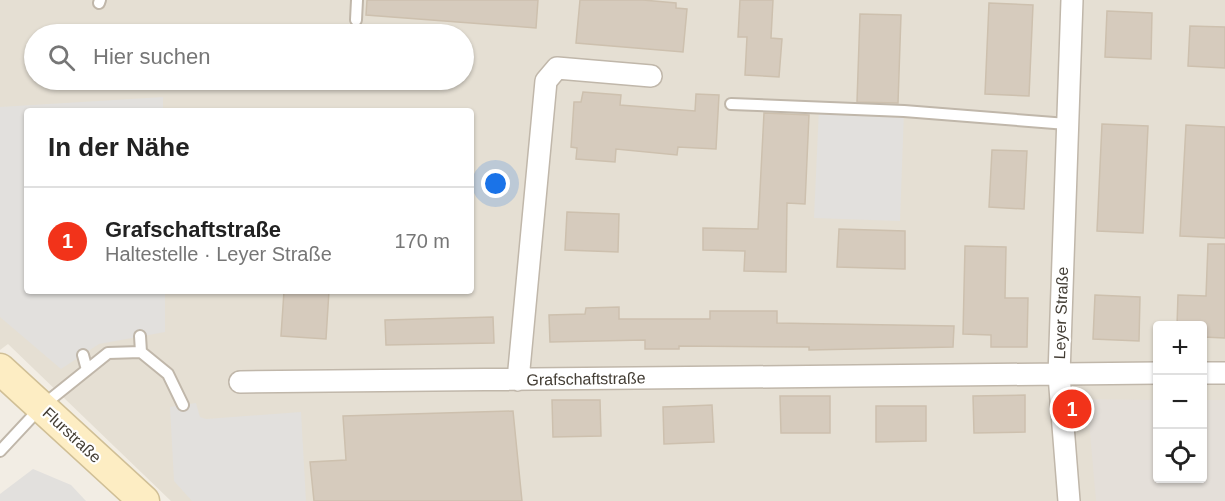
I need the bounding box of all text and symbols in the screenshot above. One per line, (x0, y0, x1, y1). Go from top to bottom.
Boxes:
search box (24, 24, 474, 90)
icon: search (45, 41, 78, 74)
text: Hier suchen (93, 44, 210, 69)
text: In der Nähe (48, 132, 190, 162)
your location (481, 169, 510, 198)
text: Grafschaftstraße (105, 217, 281, 242)
text: 1 (62, 230, 73, 252)
text: 170 m (394, 230, 450, 252)
text: Haltestelle · Leyer Straße (105, 243, 332, 265)
street label: Leyer Straße (1051, 266, 1071, 360)
map controls (1153, 321, 1207, 483)
button: + (1153, 321, 1207, 375)
street label: Grafschaftstraße (526, 369, 646, 389)
button: − (1153, 375, 1207, 429)
pin: 1 (1052, 386, 1092, 432)
street label: Flurstraße (40, 404, 105, 466)
button: locate (1153, 429, 1207, 483)

